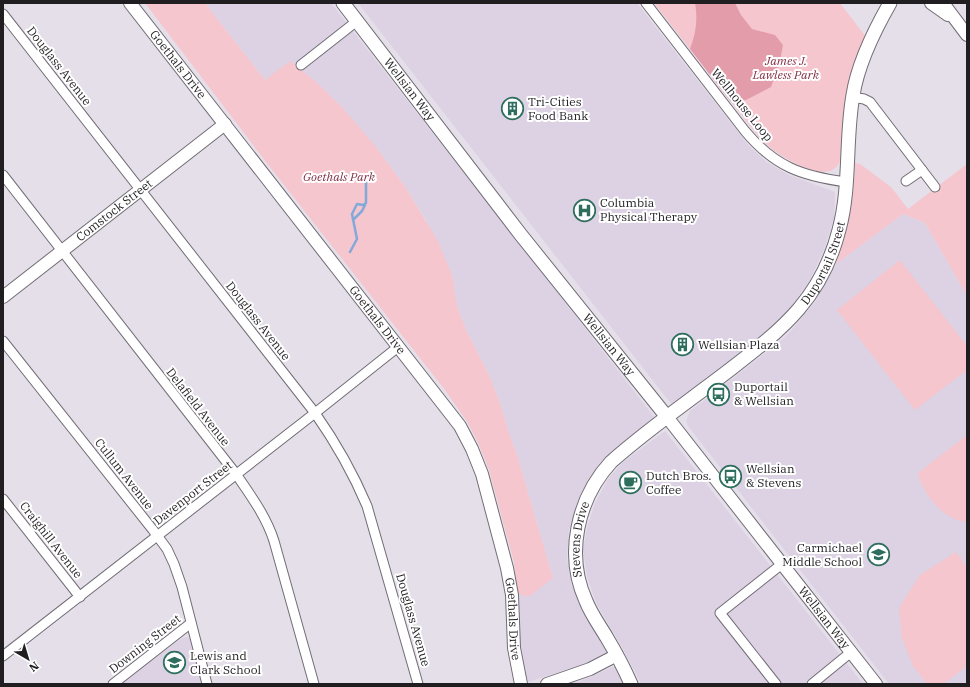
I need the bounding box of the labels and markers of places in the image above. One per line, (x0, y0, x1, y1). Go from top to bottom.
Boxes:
place label: Tri-Cities Food Bank (528, 94, 588, 123)
building icon: Tri-Cities Food Bank (500, 96, 526, 122)
place label: Columbia Physical Therapy (600, 195, 698, 224)
hospital icon: Columbia Physical Therapy (571, 197, 597, 223)
building icon: Wellsian Plaza (669, 332, 695, 358)
place label: Wellsian Plaza (698, 337, 780, 352)
place label: Duportail & Wellsian (734, 379, 794, 408)
bus stop icon: Duportail & Wellsian (705, 381, 731, 407)
place label: Wellsian & Stevens (746, 461, 801, 490)
bus stop icon: Wellsian & Stevens (718, 463, 744, 489)
place label: Dutch Bros. Coffee (646, 468, 712, 497)
cafe icon: Dutch Bros. Coffee (618, 470, 644, 496)
place label: Carmichael Middle School (782, 540, 862, 569)
school or university icon: Carmichael Middle School (865, 542, 891, 568)
place label: Lewis and Clark School (190, 648, 261, 677)
school or university icon: Lewis and Clark School (161, 650, 187, 676)

